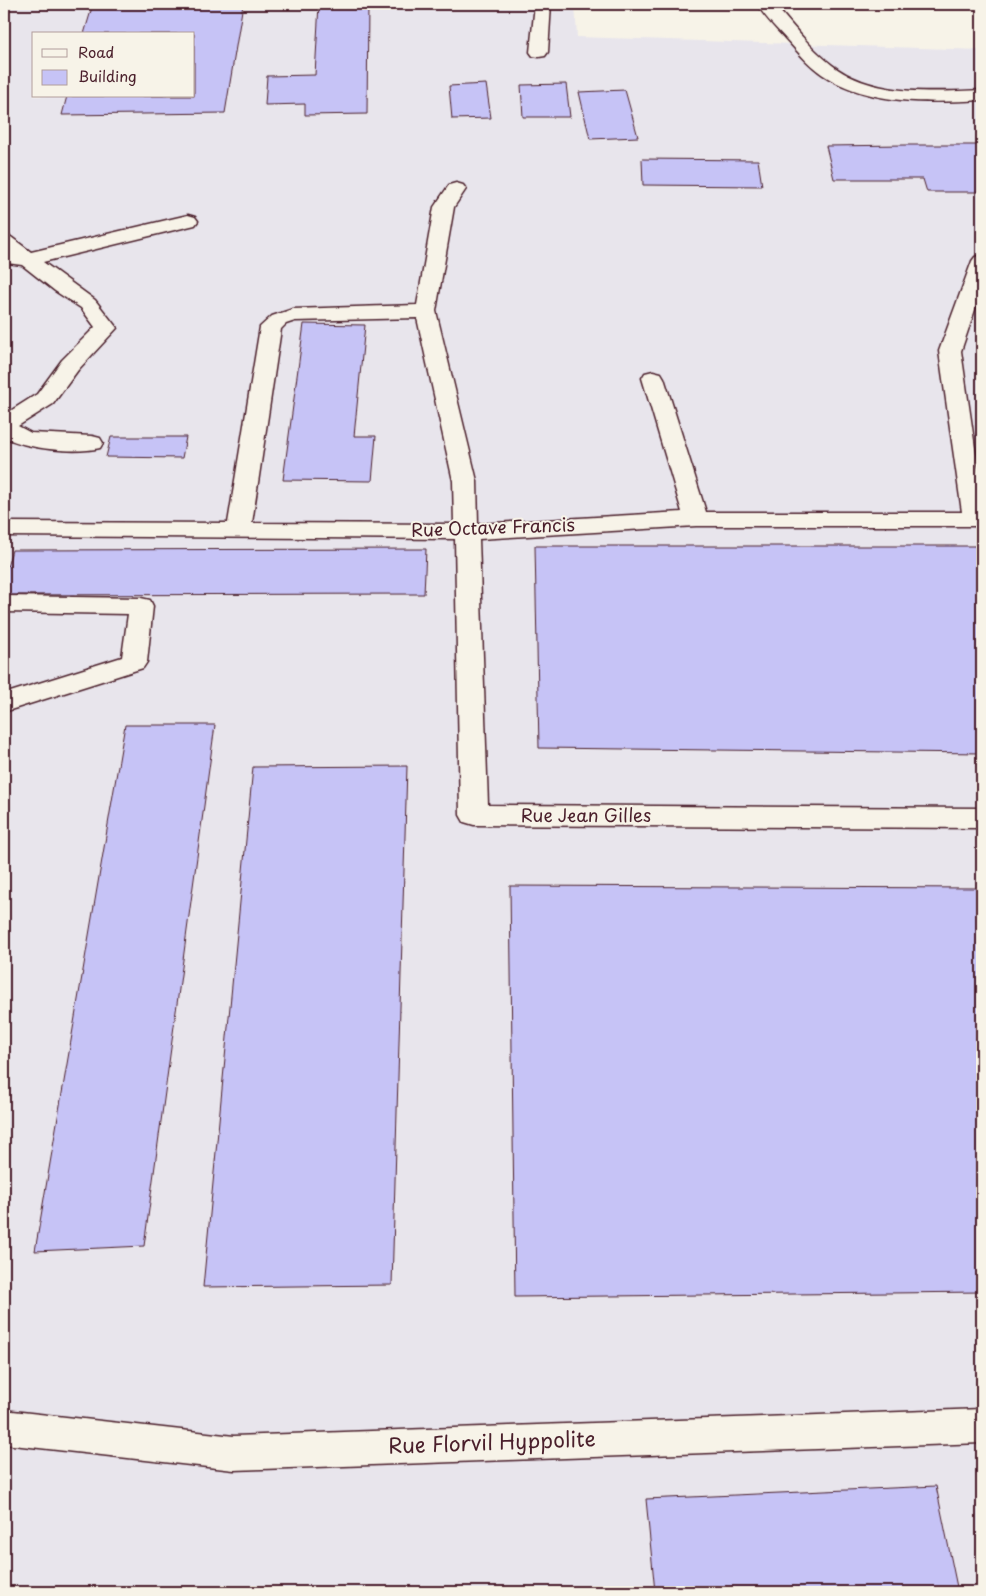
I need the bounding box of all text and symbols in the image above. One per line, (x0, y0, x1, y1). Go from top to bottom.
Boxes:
legend (32, 32, 195, 98)
text: Road (78, 40, 114, 63)
text: Building (78, 64, 137, 87)
street label: Rue Octave Francis (411, 510, 575, 543)
street label: Rue Jean Gilles (521, 801, 651, 828)
street label: Rue Florvil Hyppolite (388, 1421, 596, 1461)

